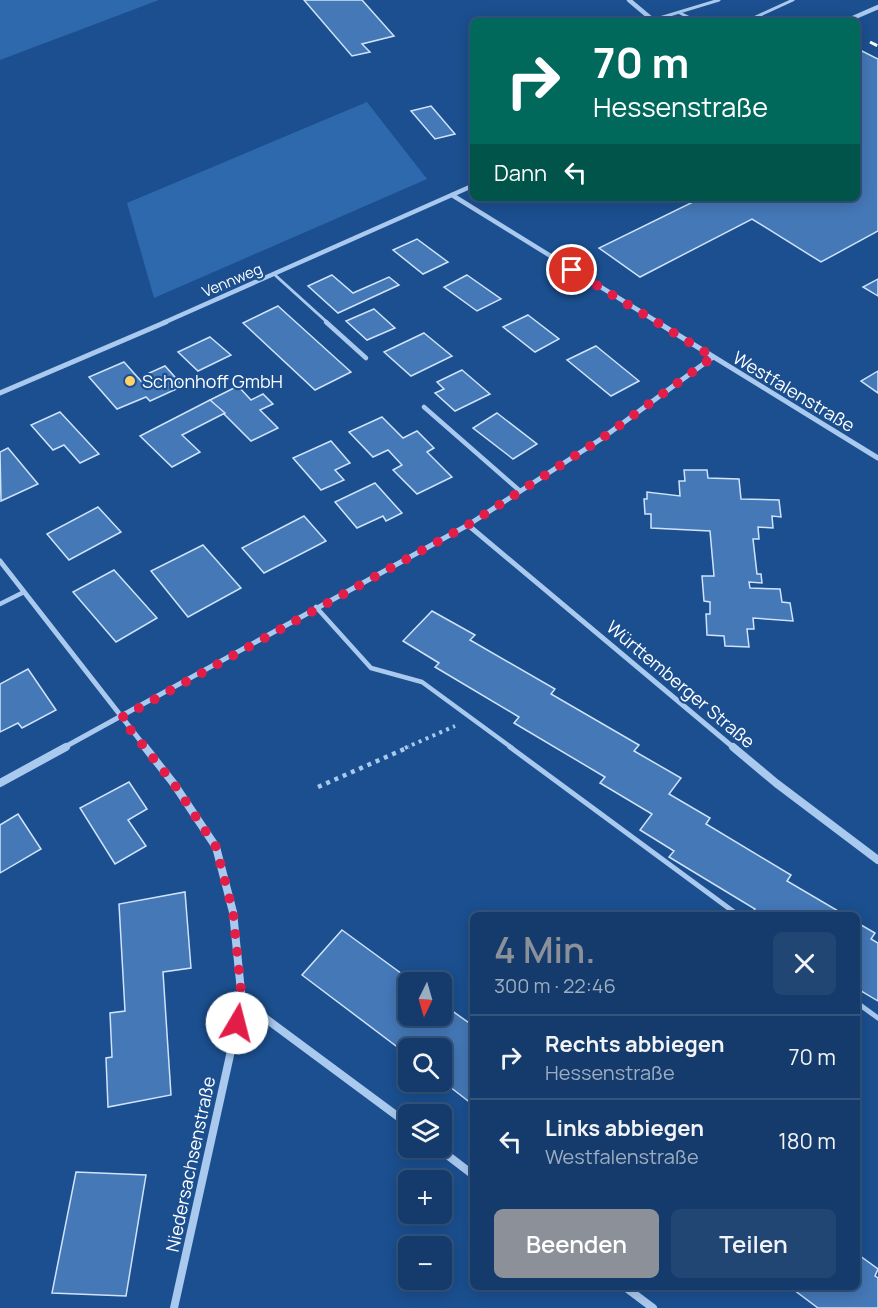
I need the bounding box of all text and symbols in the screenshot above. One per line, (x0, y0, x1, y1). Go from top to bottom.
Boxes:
text: 70 m (593, 33, 689, 91)
icon: right (494, 42, 572, 120)
text: Hessenstraße (593, 88, 768, 125)
icon: left (559, 156, 592, 189)
text: Dann (494, 158, 547, 188)
pin (546, 244, 597, 295)
icon: arrive (555, 253, 588, 286)
street label: Vennweg (199, 258, 265, 302)
street label: Westfalenstraße (729, 345, 859, 437)
place label: Schonhoff GmbH (142, 369, 283, 393)
marker: Schonhoff GmbH (123, 374, 137, 388)
street label: Württemberger Straße (602, 615, 760, 753)
text: 4 Min. (494, 925, 595, 974)
button: close (773, 932, 836, 995)
north arrow (398, 972, 452, 1026)
map controls (398, 972, 452, 1290)
text: 300 m · 22:46 (494, 972, 616, 999)
position arrow (205, 991, 269, 1055)
text: Rechts abbiegen (545, 1029, 724, 1059)
button: search (398, 1038, 452, 1092)
icon: right (494, 1041, 527, 1074)
text: 70 m (788, 1042, 836, 1072)
text: Hessenstraße (545, 1059, 675, 1086)
street label: Niedersachsenstraße (160, 1074, 220, 1254)
button: layers (398, 1104, 452, 1158)
text: Links abbiegen (545, 1113, 704, 1143)
icon: left (494, 1125, 527, 1158)
text: 180 m (778, 1126, 836, 1156)
text: Westfalenstraße (545, 1143, 699, 1170)
button: + (398, 1170, 452, 1224)
button: Beenden (494, 1209, 659, 1278)
button: Teilen (671, 1209, 836, 1278)
button: − (398, 1236, 452, 1290)

